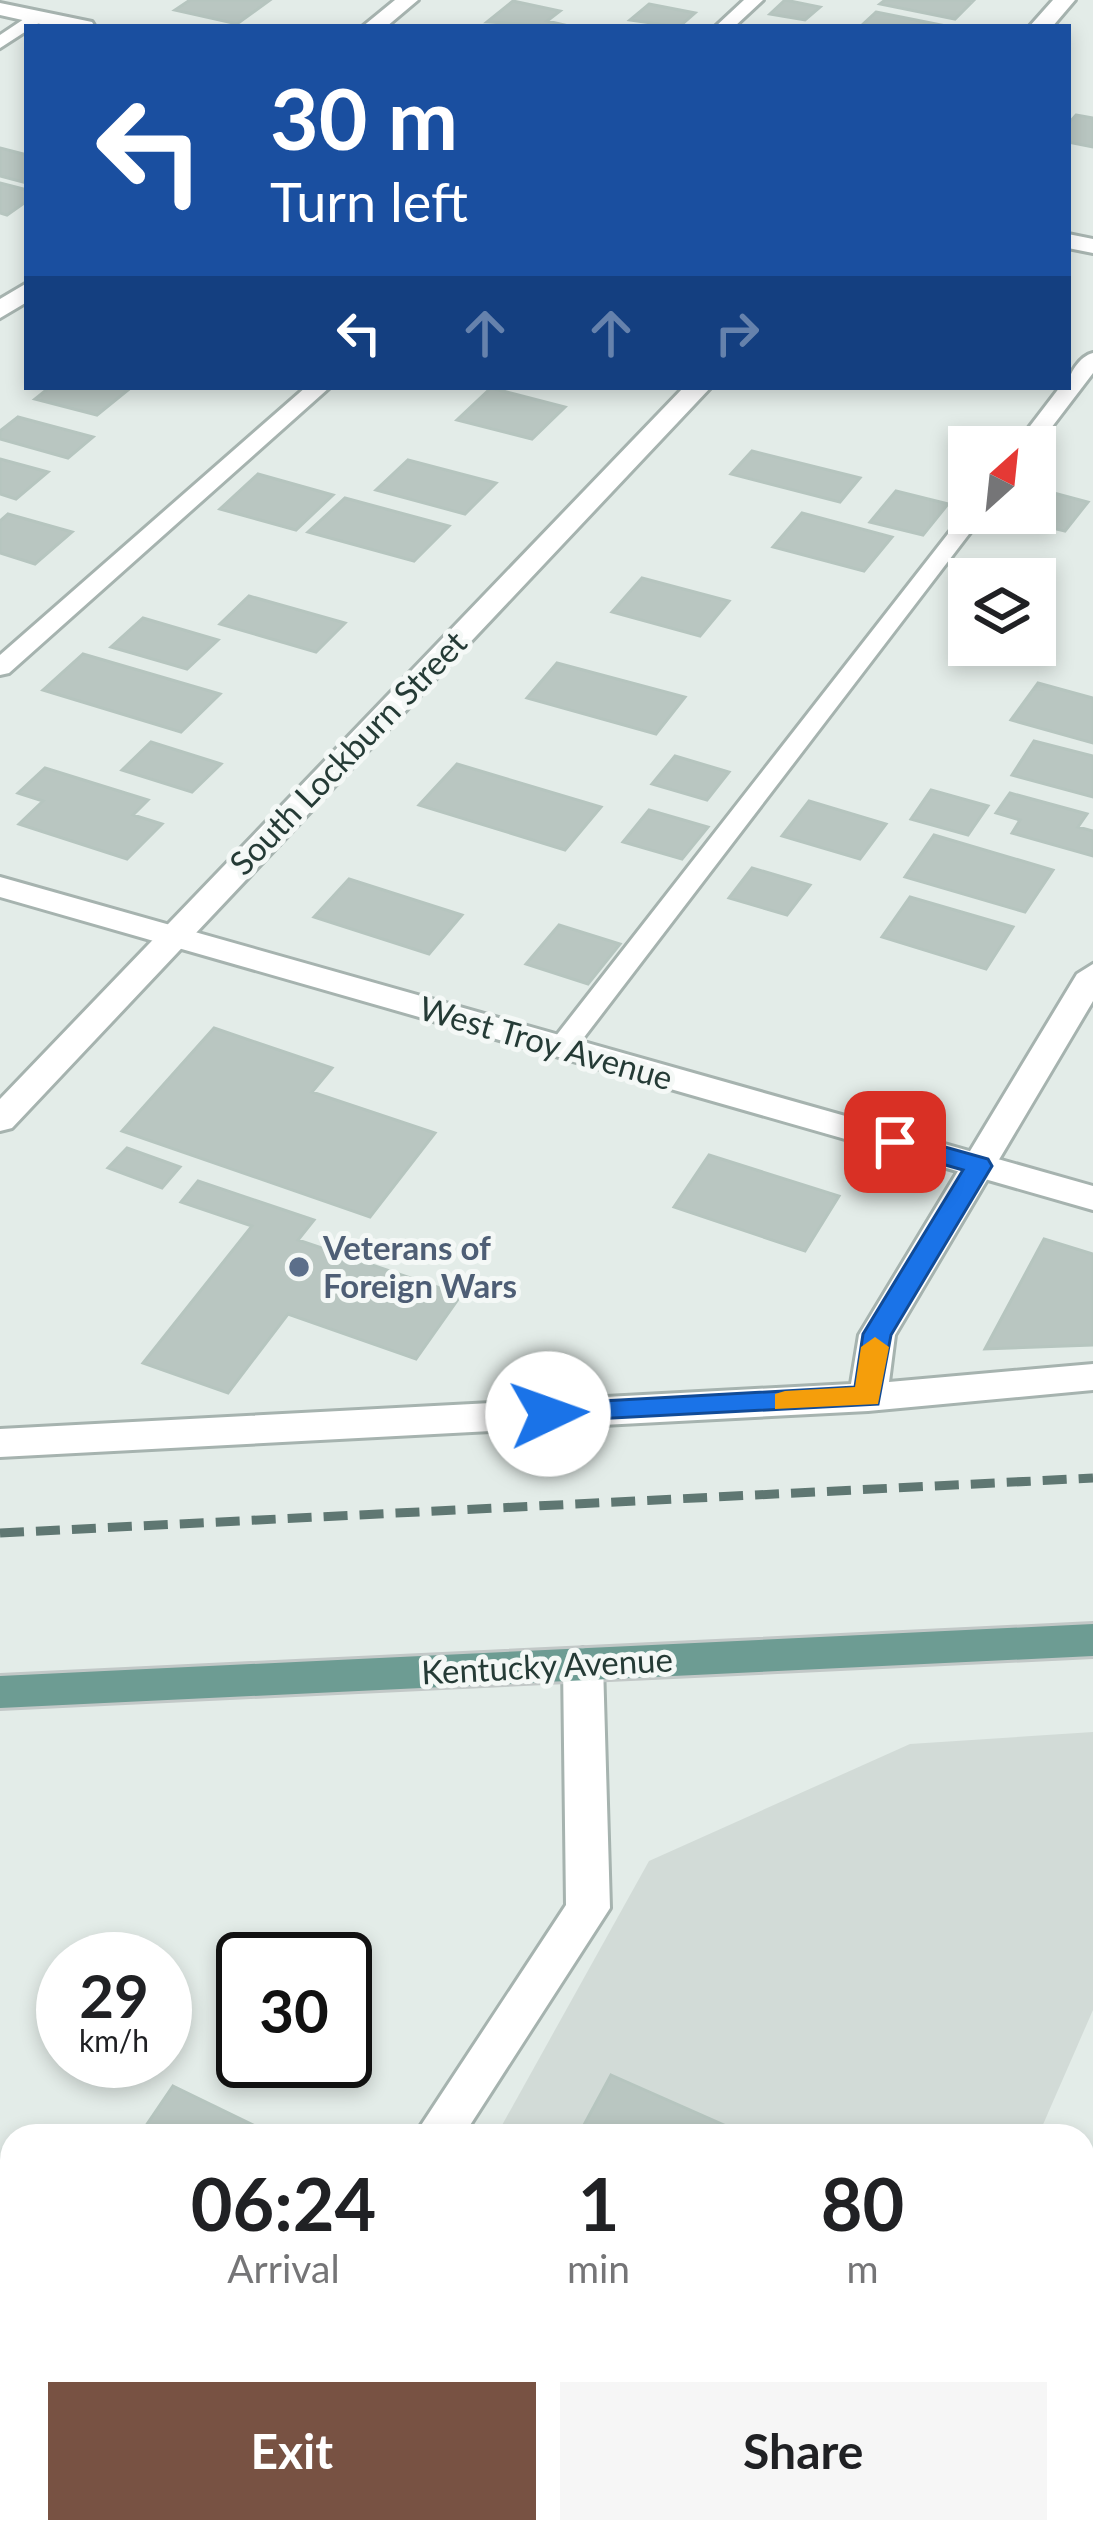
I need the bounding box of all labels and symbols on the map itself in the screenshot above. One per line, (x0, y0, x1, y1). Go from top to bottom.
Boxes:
north arrow (948, 426, 1056, 534)
street label: South Lockburn Street (221, 622, 474, 882)
street label: West Troy Avenue (415, 987, 677, 1097)
pin (844, 1091, 946, 1193)
place label: Veterans of Foreign Wars (322, 1227, 517, 1305)
marker: Veterans of Foreign Wars (286, 1254, 312, 1280)
position arrow (485, 1351, 611, 1477)
street label: Kentucky Avenue (420, 1638, 674, 1692)
speed limit sign: 30 (216, 1932, 372, 2088)

